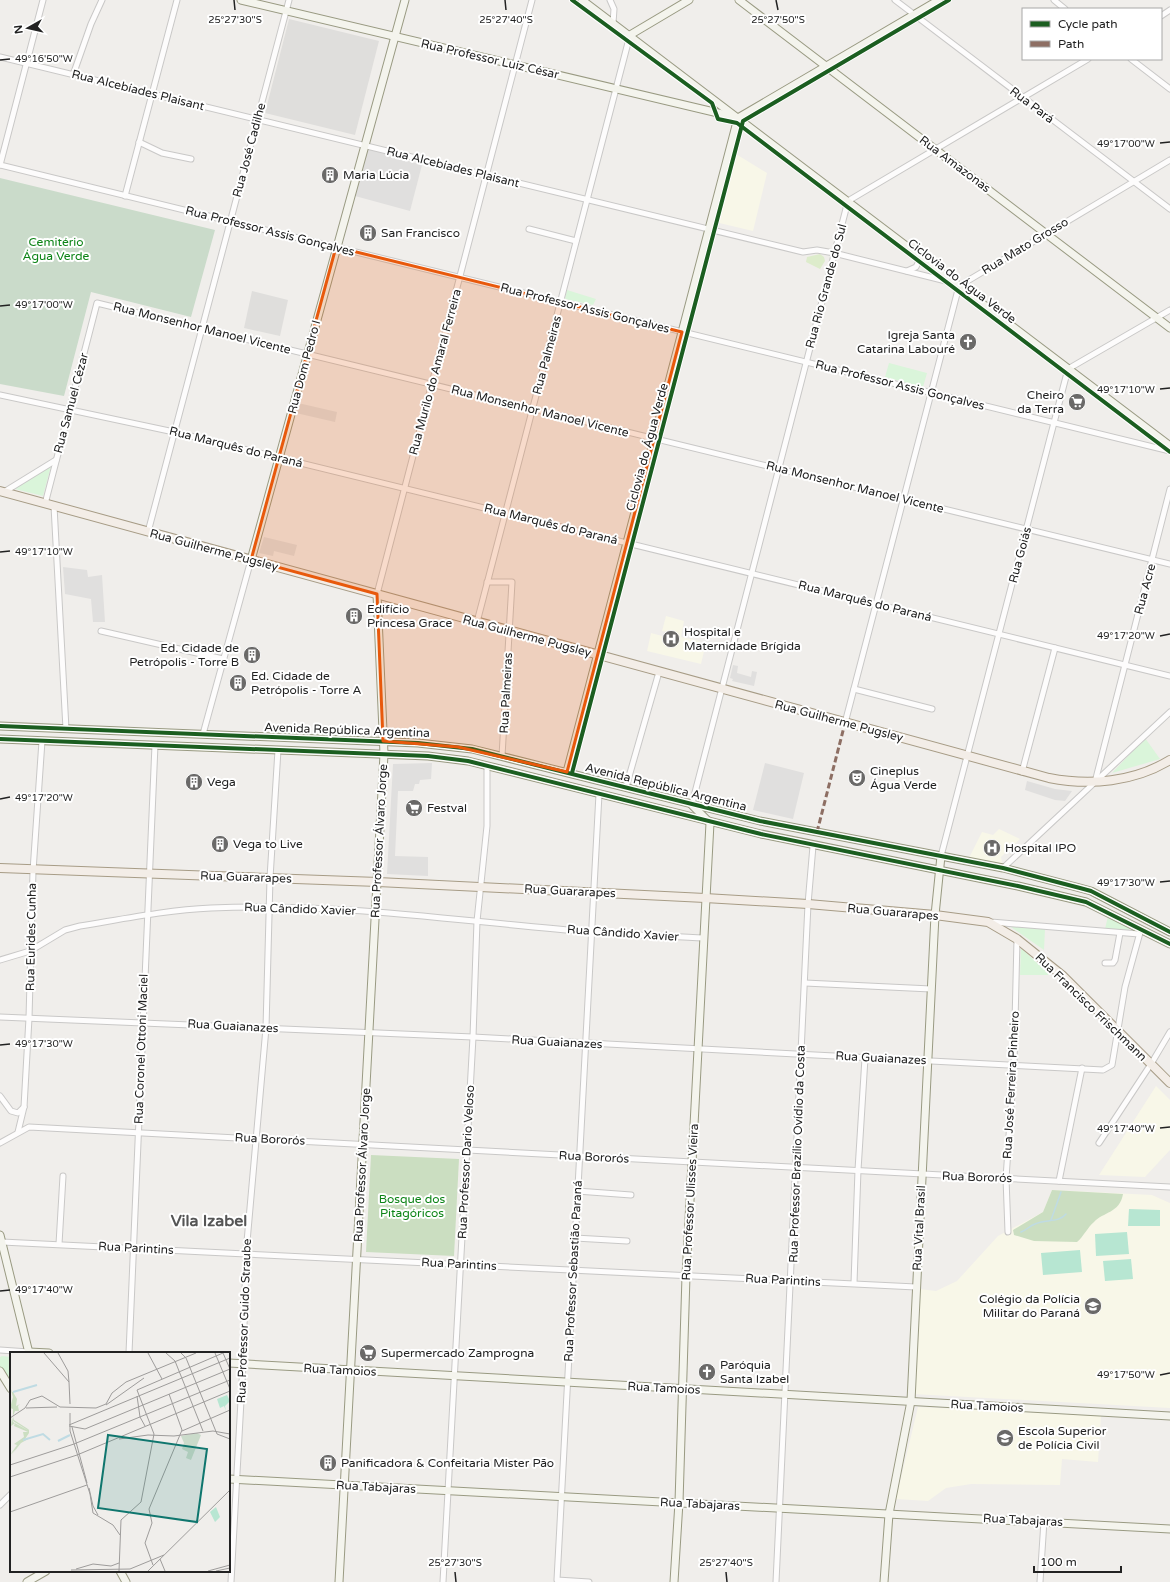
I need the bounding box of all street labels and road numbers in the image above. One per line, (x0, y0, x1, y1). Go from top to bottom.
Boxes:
street label: Rua Professor Luiz César (420, 36, 561, 82)
street label: Rua Alcebíades Plaisant (70, 67, 206, 113)
street label: Rua Pará (1007, 84, 1057, 126)
street label: Rua José Cadilhe (230, 101, 268, 199)
street label: Rua Amazonas (917, 133, 994, 195)
street label: Rua Alcebíades Plaisant (385, 144, 521, 190)
street label: Rua Professor Assis Gonçalves (184, 203, 356, 259)
street label: Rua Mato Grosso (979, 215, 1071, 277)
street label: Rua Rio Grande do Sul (803, 222, 849, 350)
street label: Ciclovia do Água Verde (905, 236, 1019, 326)
street label: Rua Professor Assis Gonçalves (499, 280, 671, 336)
street label: Rua Murilo do Amaral Ferreira (406, 287, 464, 457)
street label: Rua Monsenhor Manoel Vicente (112, 299, 292, 357)
street label: Rua Palmeiras (530, 314, 564, 396)
street label: Rua Dom Pedro I (285, 319, 323, 415)
street label: Rua Samuel Cézar (51, 351, 91, 455)
street label: Rua Professor Assis Gonçalves (814, 357, 986, 413)
street label: Ciclovia do Água Verde (623, 381, 671, 513)
street label: Rua Monsenhor Manoel Vicente (450, 382, 630, 440)
street label: Rua Marquês do Paraná (168, 424, 304, 470)
street label: Rua Monsenhor Manoel Vicente (765, 458, 945, 516)
street label: Rua Marquês do Paraná (483, 501, 619, 547)
street label: Rua Goiás (1006, 525, 1034, 585)
street label: Rua Guilherme Pugsley (148, 526, 280, 574)
street label: Rua Acre (1131, 562, 1159, 616)
street label: Rua Marquês do Paraná (797, 578, 933, 624)
street label: Rua Guilherme Pugsley (461, 612, 593, 660)
street label: Rua Palmeiras (497, 652, 515, 734)
street label: Rua Guilherme Pugsley (773, 697, 905, 745)
street label: Avenida República Argentina (264, 720, 430, 740)
street label: Avenida República Argentina (584, 760, 748, 814)
street label: Rua Professor Álvaro Jorge (368, 763, 390, 918)
street label: Rua Guararapes (200, 868, 292, 886)
street label: Rua Guararapes (524, 882, 616, 900)
street label: Rua Eurides Cunha (23, 883, 39, 991)
street label: Rua Cândido Xavier (244, 900, 357, 918)
street label: Rua Guararapes (847, 901, 939, 923)
street label: Rua Cândido Xavier (567, 922, 680, 944)
street label: Rua Francisco Frischmann (1032, 950, 1150, 1064)
street label: Rua Coronel Ottoni Maciel (131, 974, 151, 1124)
street label: Rua José Ferreira Pinheiro (1000, 1011, 1022, 1159)
street label: Rua Guaianazes (187, 1017, 279, 1035)
street label: Rua Guaianazes (511, 1033, 603, 1051)
street label: Rua Professor Brazílio Ovídio da Costa (786, 1045, 808, 1263)
street label: Rua Guaianazes (835, 1049, 927, 1067)
street label: Rua Professor Dario Veloso (455, 1085, 477, 1239)
street label: Rua Professor Álvaro Jorge (351, 1087, 373, 1242)
street label: Rua Professor Ulisses Vieira (679, 1123, 701, 1281)
street label: Rua Bororós (234, 1130, 306, 1148)
street label: Rua Bororós (558, 1148, 630, 1166)
street label: Rua Bororós (942, 1169, 1013, 1185)
street label: Rua Professor Sebastião Paraná (561, 1180, 585, 1362)
street label: Rua Vital Brasil (910, 1185, 928, 1271)
street label: Rua Professor Guido Straube (234, 1238, 254, 1404)
street label: Rua Parintins (98, 1239, 174, 1257)
street label: Rua Parintins (421, 1255, 497, 1273)
street label: Rua Parintins (745, 1271, 821, 1289)
street label: Rua Tamoios (303, 1361, 377, 1379)
street label: Rua Tamoios (627, 1379, 701, 1397)
street label: Rua Tamoios (950, 1397, 1024, 1415)
street label: Rua Tabajaras (336, 1478, 417, 1496)
street label: Rua Tabajaras (660, 1495, 741, 1513)
street label: Rua Tabajaras (983, 1511, 1064, 1529)

